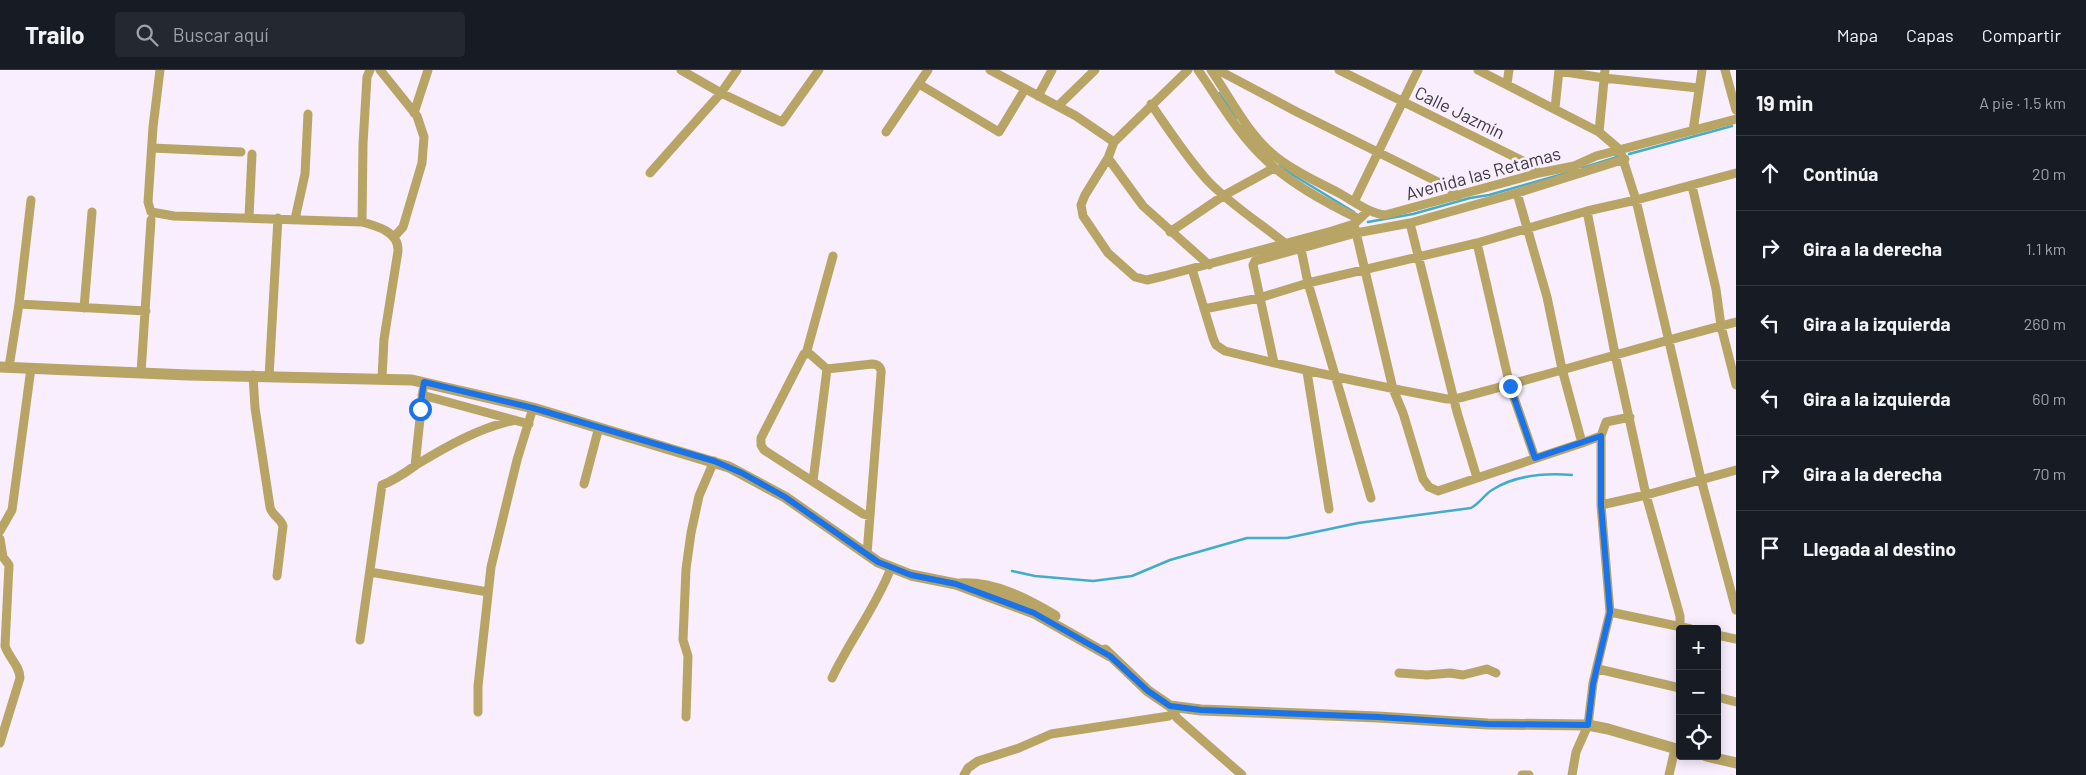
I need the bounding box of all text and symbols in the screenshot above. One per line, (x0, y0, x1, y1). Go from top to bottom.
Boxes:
search box (115, 12, 465, 57)
text: Trailo (25, 20, 85, 49)
icon: search (133, 21, 161, 49)
text: Buscar aquí (173, 23, 268, 46)
text: Mapa (1837, 24, 1878, 46)
text: Capas (1906, 24, 1954, 46)
text: Compartir (1982, 24, 2061, 46)
street label: Calle Jazmín (1411, 81, 1509, 143)
text: 19 min (1756, 90, 1813, 115)
text: A pie · 1.5 km (1979, 93, 2066, 112)
street label: Avenida las Retamas (1403, 142, 1563, 204)
icon: ahead (1756, 159, 1784, 187)
text: Continúa (1803, 162, 1878, 185)
text: 20 m (2032, 164, 2066, 183)
icon: right (1756, 234, 1784, 262)
text: Gira a la derecha (1803, 237, 1942, 260)
text: 1.1 km (2026, 239, 2066, 258)
icon: left (1756, 309, 1784, 337)
text: Gira a la izquierda (1803, 312, 1951, 335)
text: 260 m (2024, 314, 2066, 333)
route end (1499, 375, 1522, 398)
icon: left (1756, 384, 1784, 412)
text: Gira a la izquierda (1803, 387, 1951, 410)
text: 60 m (2032, 389, 2066, 408)
route start (409, 398, 432, 421)
icon: right (1756, 459, 1784, 487)
text: Gira a la derecha (1803, 462, 1942, 485)
text: 70 m (2033, 464, 2066, 483)
icon: arrive (1756, 534, 1784, 562)
text: Llegada al destino (1803, 537, 1956, 560)
map controls (1676, 625, 1721, 760)
button: + (1676, 625, 1721, 670)
button: − (1676, 670, 1721, 715)
button: locate (1676, 715, 1721, 760)

